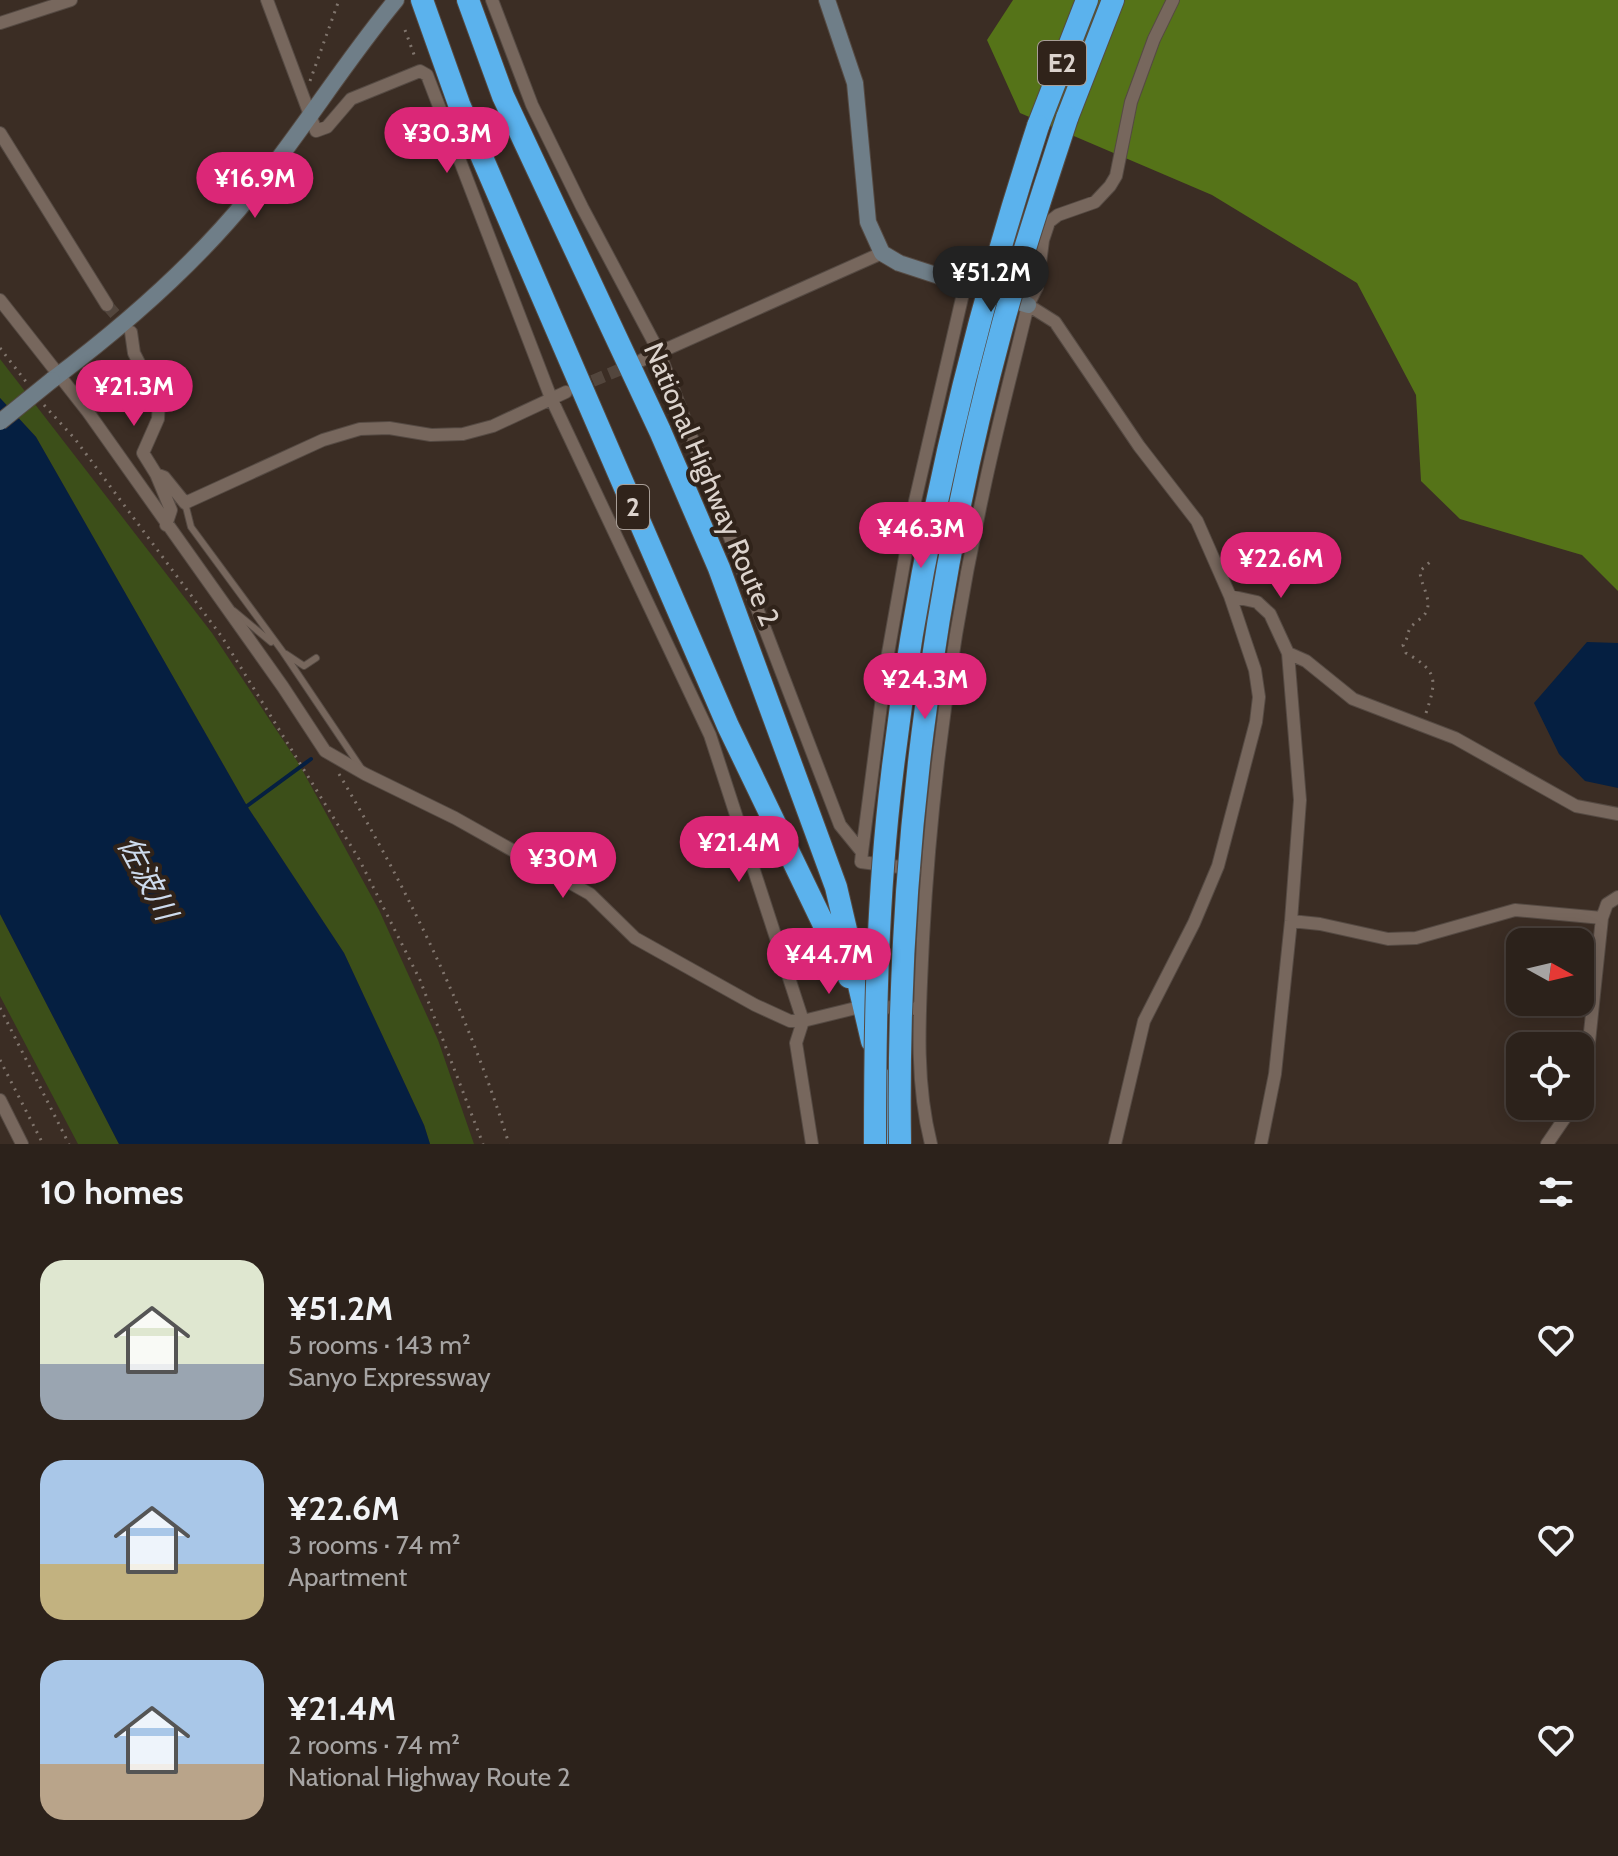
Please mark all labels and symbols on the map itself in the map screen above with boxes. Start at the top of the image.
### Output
road number: E2 [1038,41,1086,85]
pin: ¥30.3M [382,107,512,175]
pin: ¥16.9M [190,152,320,220]
pin: ¥51.2M [926,246,1056,314]
street label: National Highway Route 2 [637,337,787,631]
pin: ¥21.3M [69,360,199,428]
road number: 2 [617,485,649,529]
pin: ¥46.3M [856,502,986,570]
pin: ¥22.6M [1216,532,1346,600]
pin: ¥24.3M [860,653,990,721]
pin: ¥21.4M [674,816,804,884]
water label: 佐波川 [110,829,186,929]
pin: ¥30M [516,832,610,900]
pin: ¥44.7M [764,928,894,996]
north arrow [1506,928,1594,1016]

